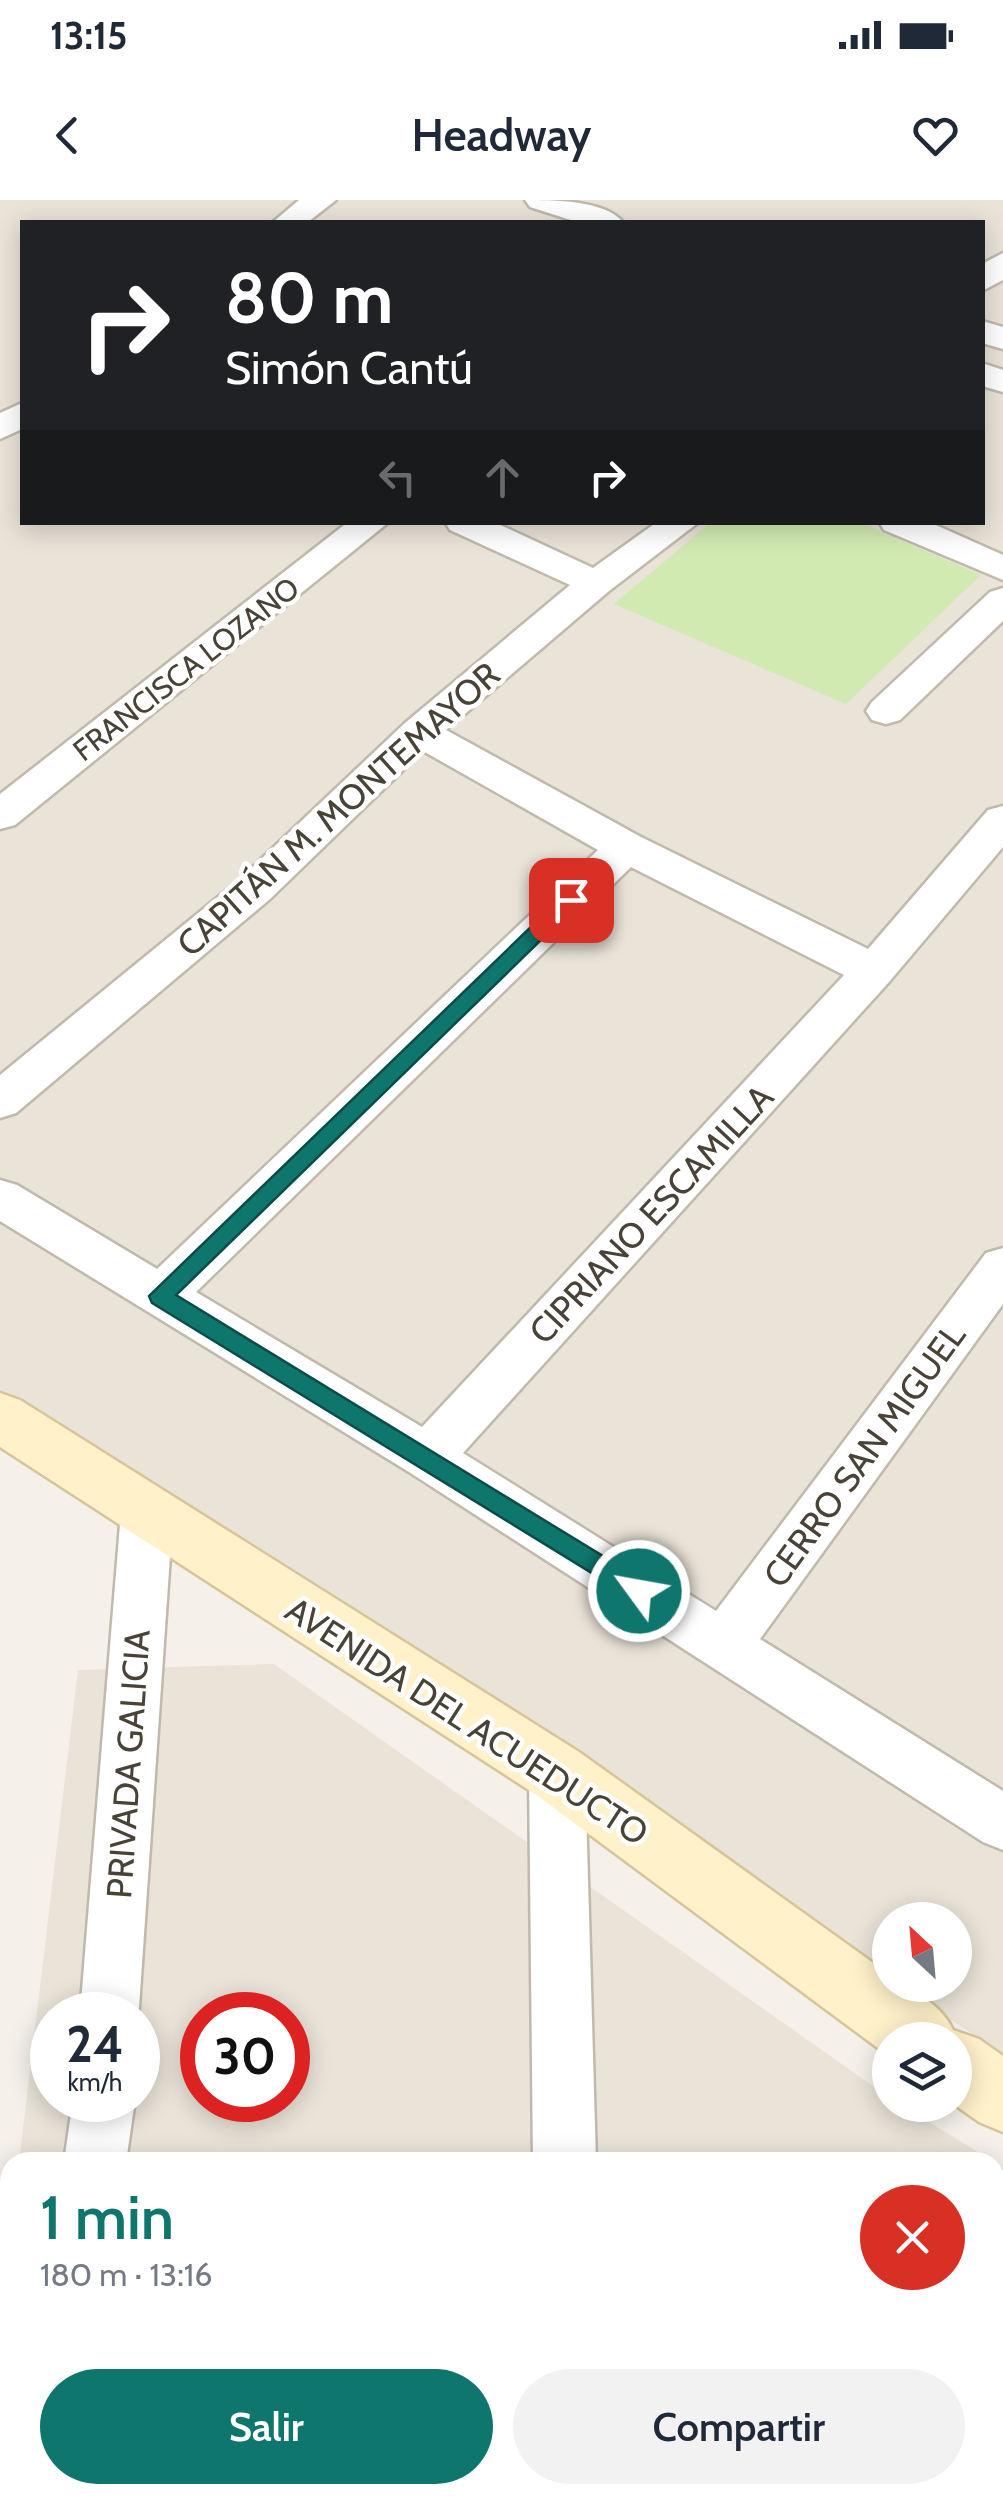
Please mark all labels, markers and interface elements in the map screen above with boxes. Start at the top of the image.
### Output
text: 13:15 [50,12,127,59]
icon: back [40,108,95,163]
text: Headway [412,108,591,162]
icon: heart [908,108,963,163]
text: 80 m [225,255,393,341]
icon: right [60,260,190,390]
text: Simón Cantú [225,341,473,395]
icon: left [370,450,425,505]
icon: ahead [475,450,530,505]
icon: right [580,450,635,505]
street label: FRANCISCA LOZANO [66,569,306,769]
street label: CAPITÁN M. MONTEMAYOR [168,653,508,965]
pin [529,858,614,943]
icon: arrive [544,873,599,928]
street label: CIPRIANO ESCAMILLA [520,1075,782,1352]
street label: CERRO SAN MIGUEL [754,1314,974,1595]
position arrow [587,1539,691,1643]
street label: AVENIDA DEL ACUEDUCTO [278,1588,656,1854]
street label: PRIVADA GALICIA [97,1628,159,1900]
north arrow [872,1902,972,2002]
map controls [872,1902,972,2122]
speed limit sign: 30 [180,1992,310,2122]
text: 24 [66,2014,124,2075]
button: layers [872,2022,972,2122]
text: km/h [68,2067,122,2097]
text: 1 min [40,2181,174,2254]
button: close [860,2185,965,2290]
text: 180 m · 13:16 [40,2255,212,2294]
button: Salir [40,2369,493,2484]
button: Compartir [513,2369,965,2484]

